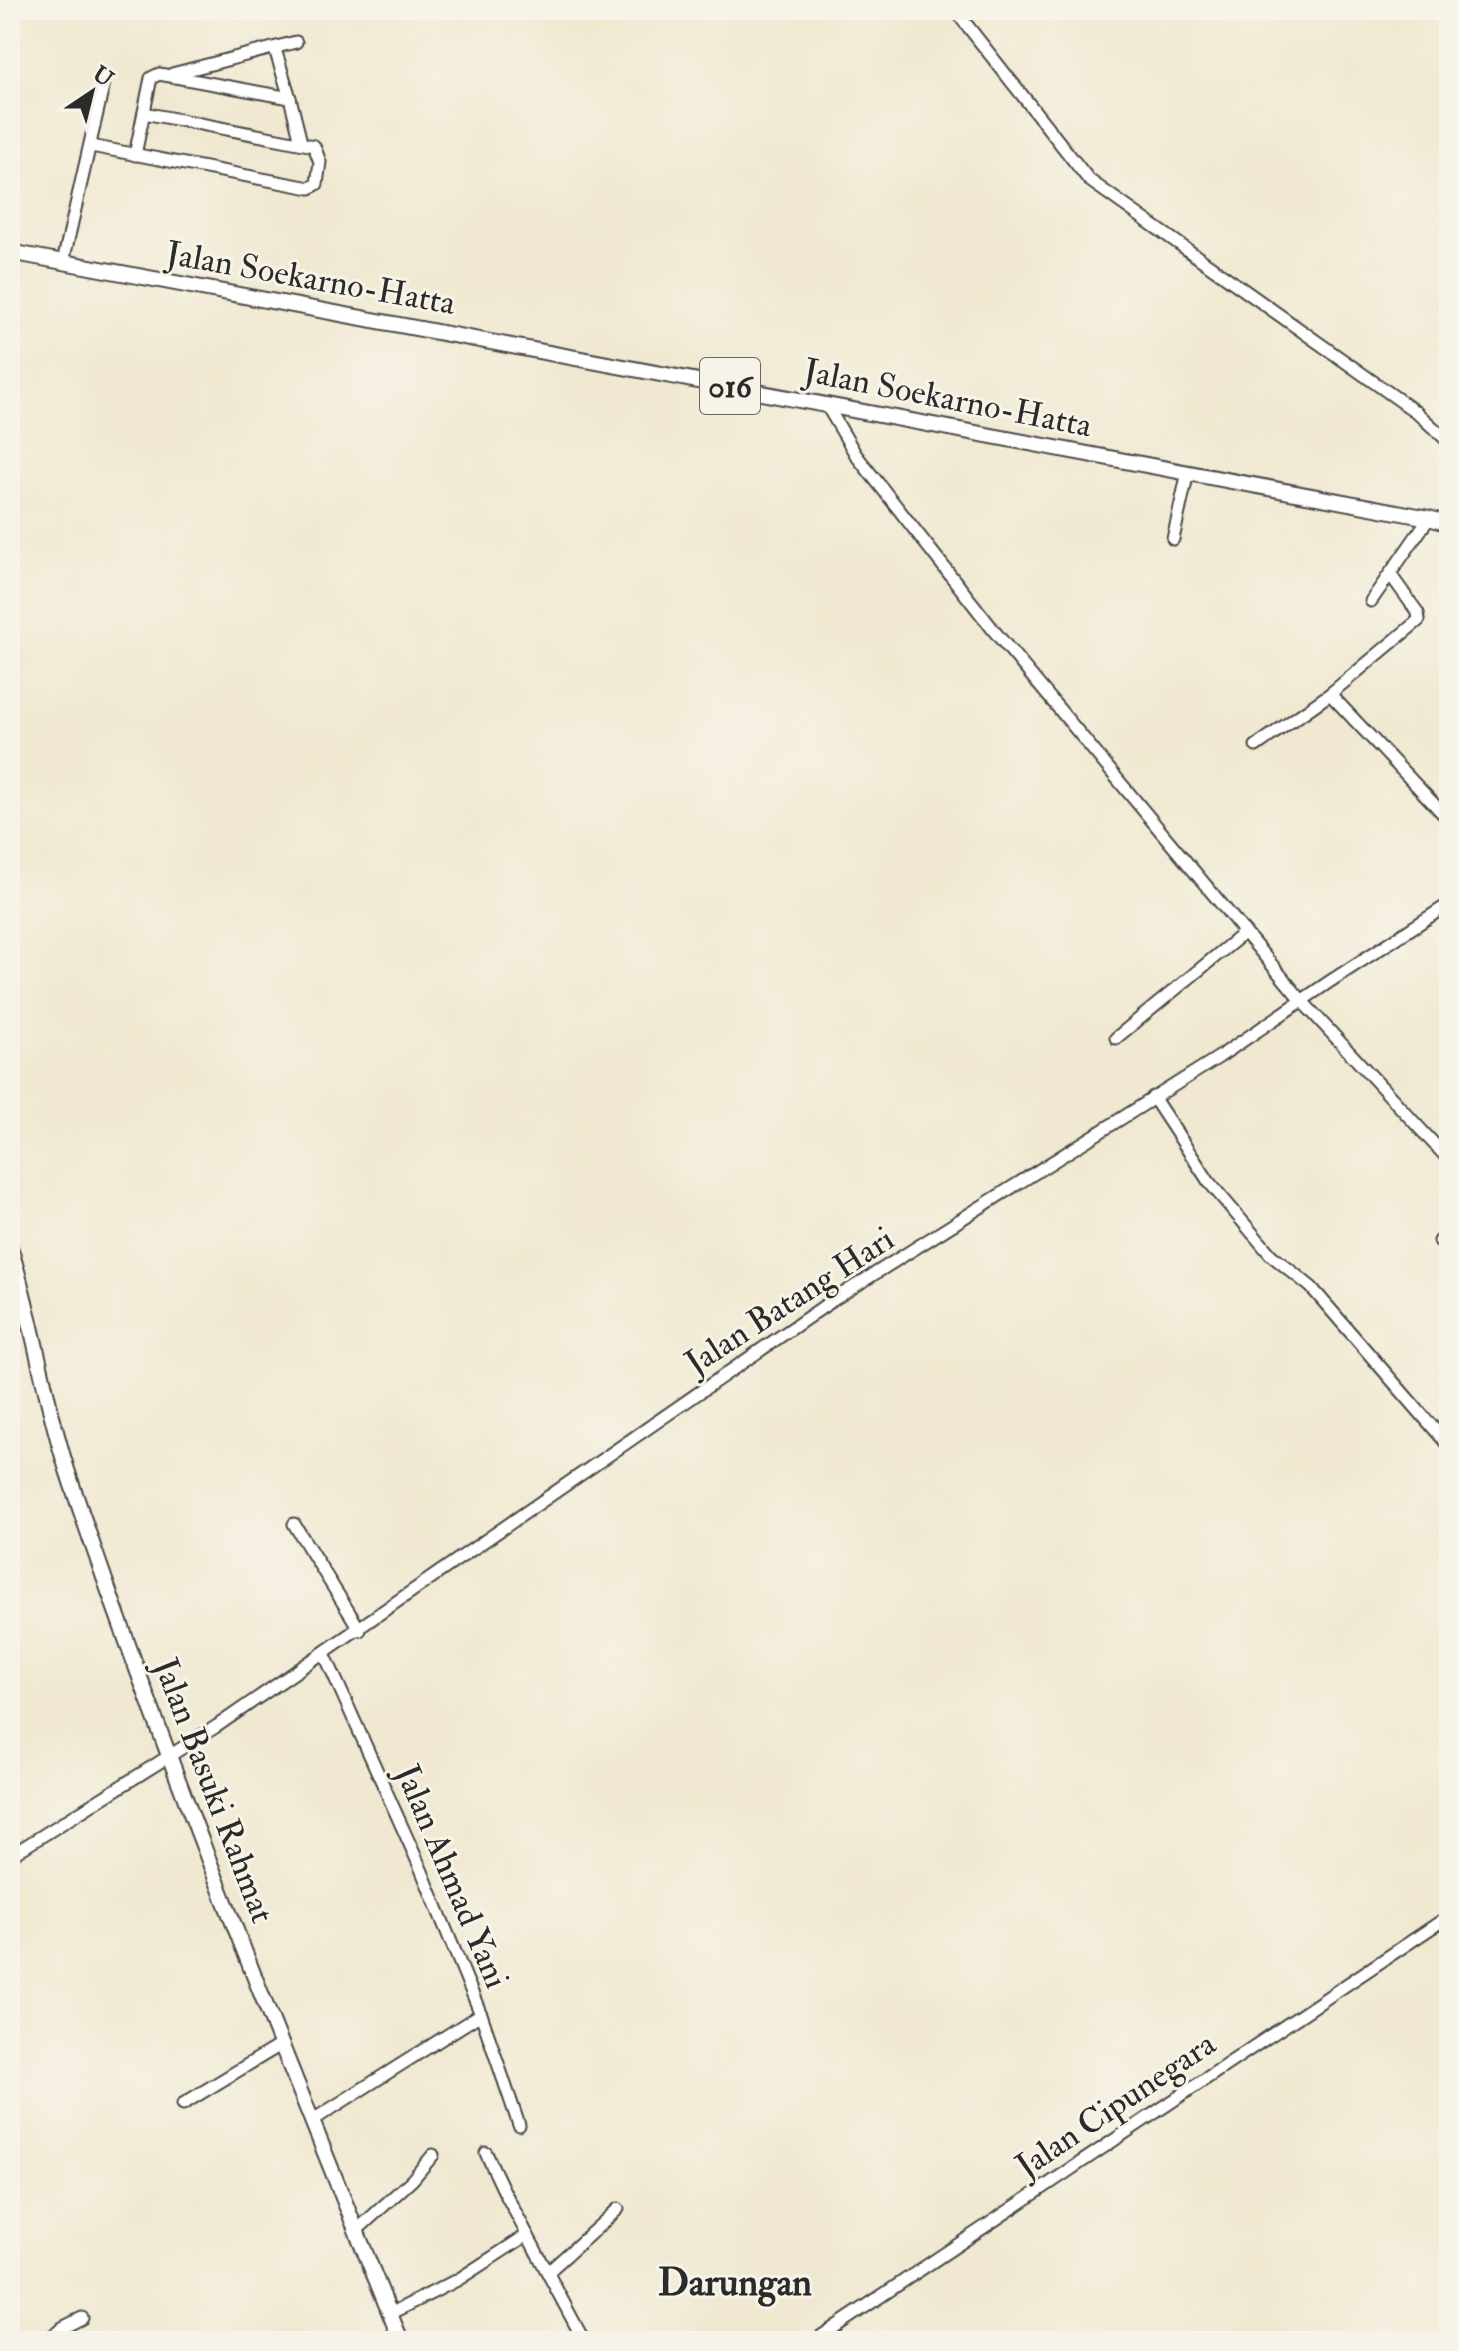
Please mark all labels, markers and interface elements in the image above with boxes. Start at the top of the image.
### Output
north arrow [52,52,132,132]
text: U [87,60,119,94]
street label: Jalan Soekarno-Hatta [162,232,460,325]
street label: Jalan Soekarno-Hatta [799,349,1096,448]
road number: 016 [700,358,760,414]
street label: Jalan Batang Hari [676,1218,902,1385]
street label: Jalan Basuki Rahmat [143,1651,284,1929]
street label: Jalan Ahmad Yani [385,1757,518,1995]
street label: Jalan Cipunegara [1007,2022,1225,2188]
district label: Darungan [658,2259,812,2307]

